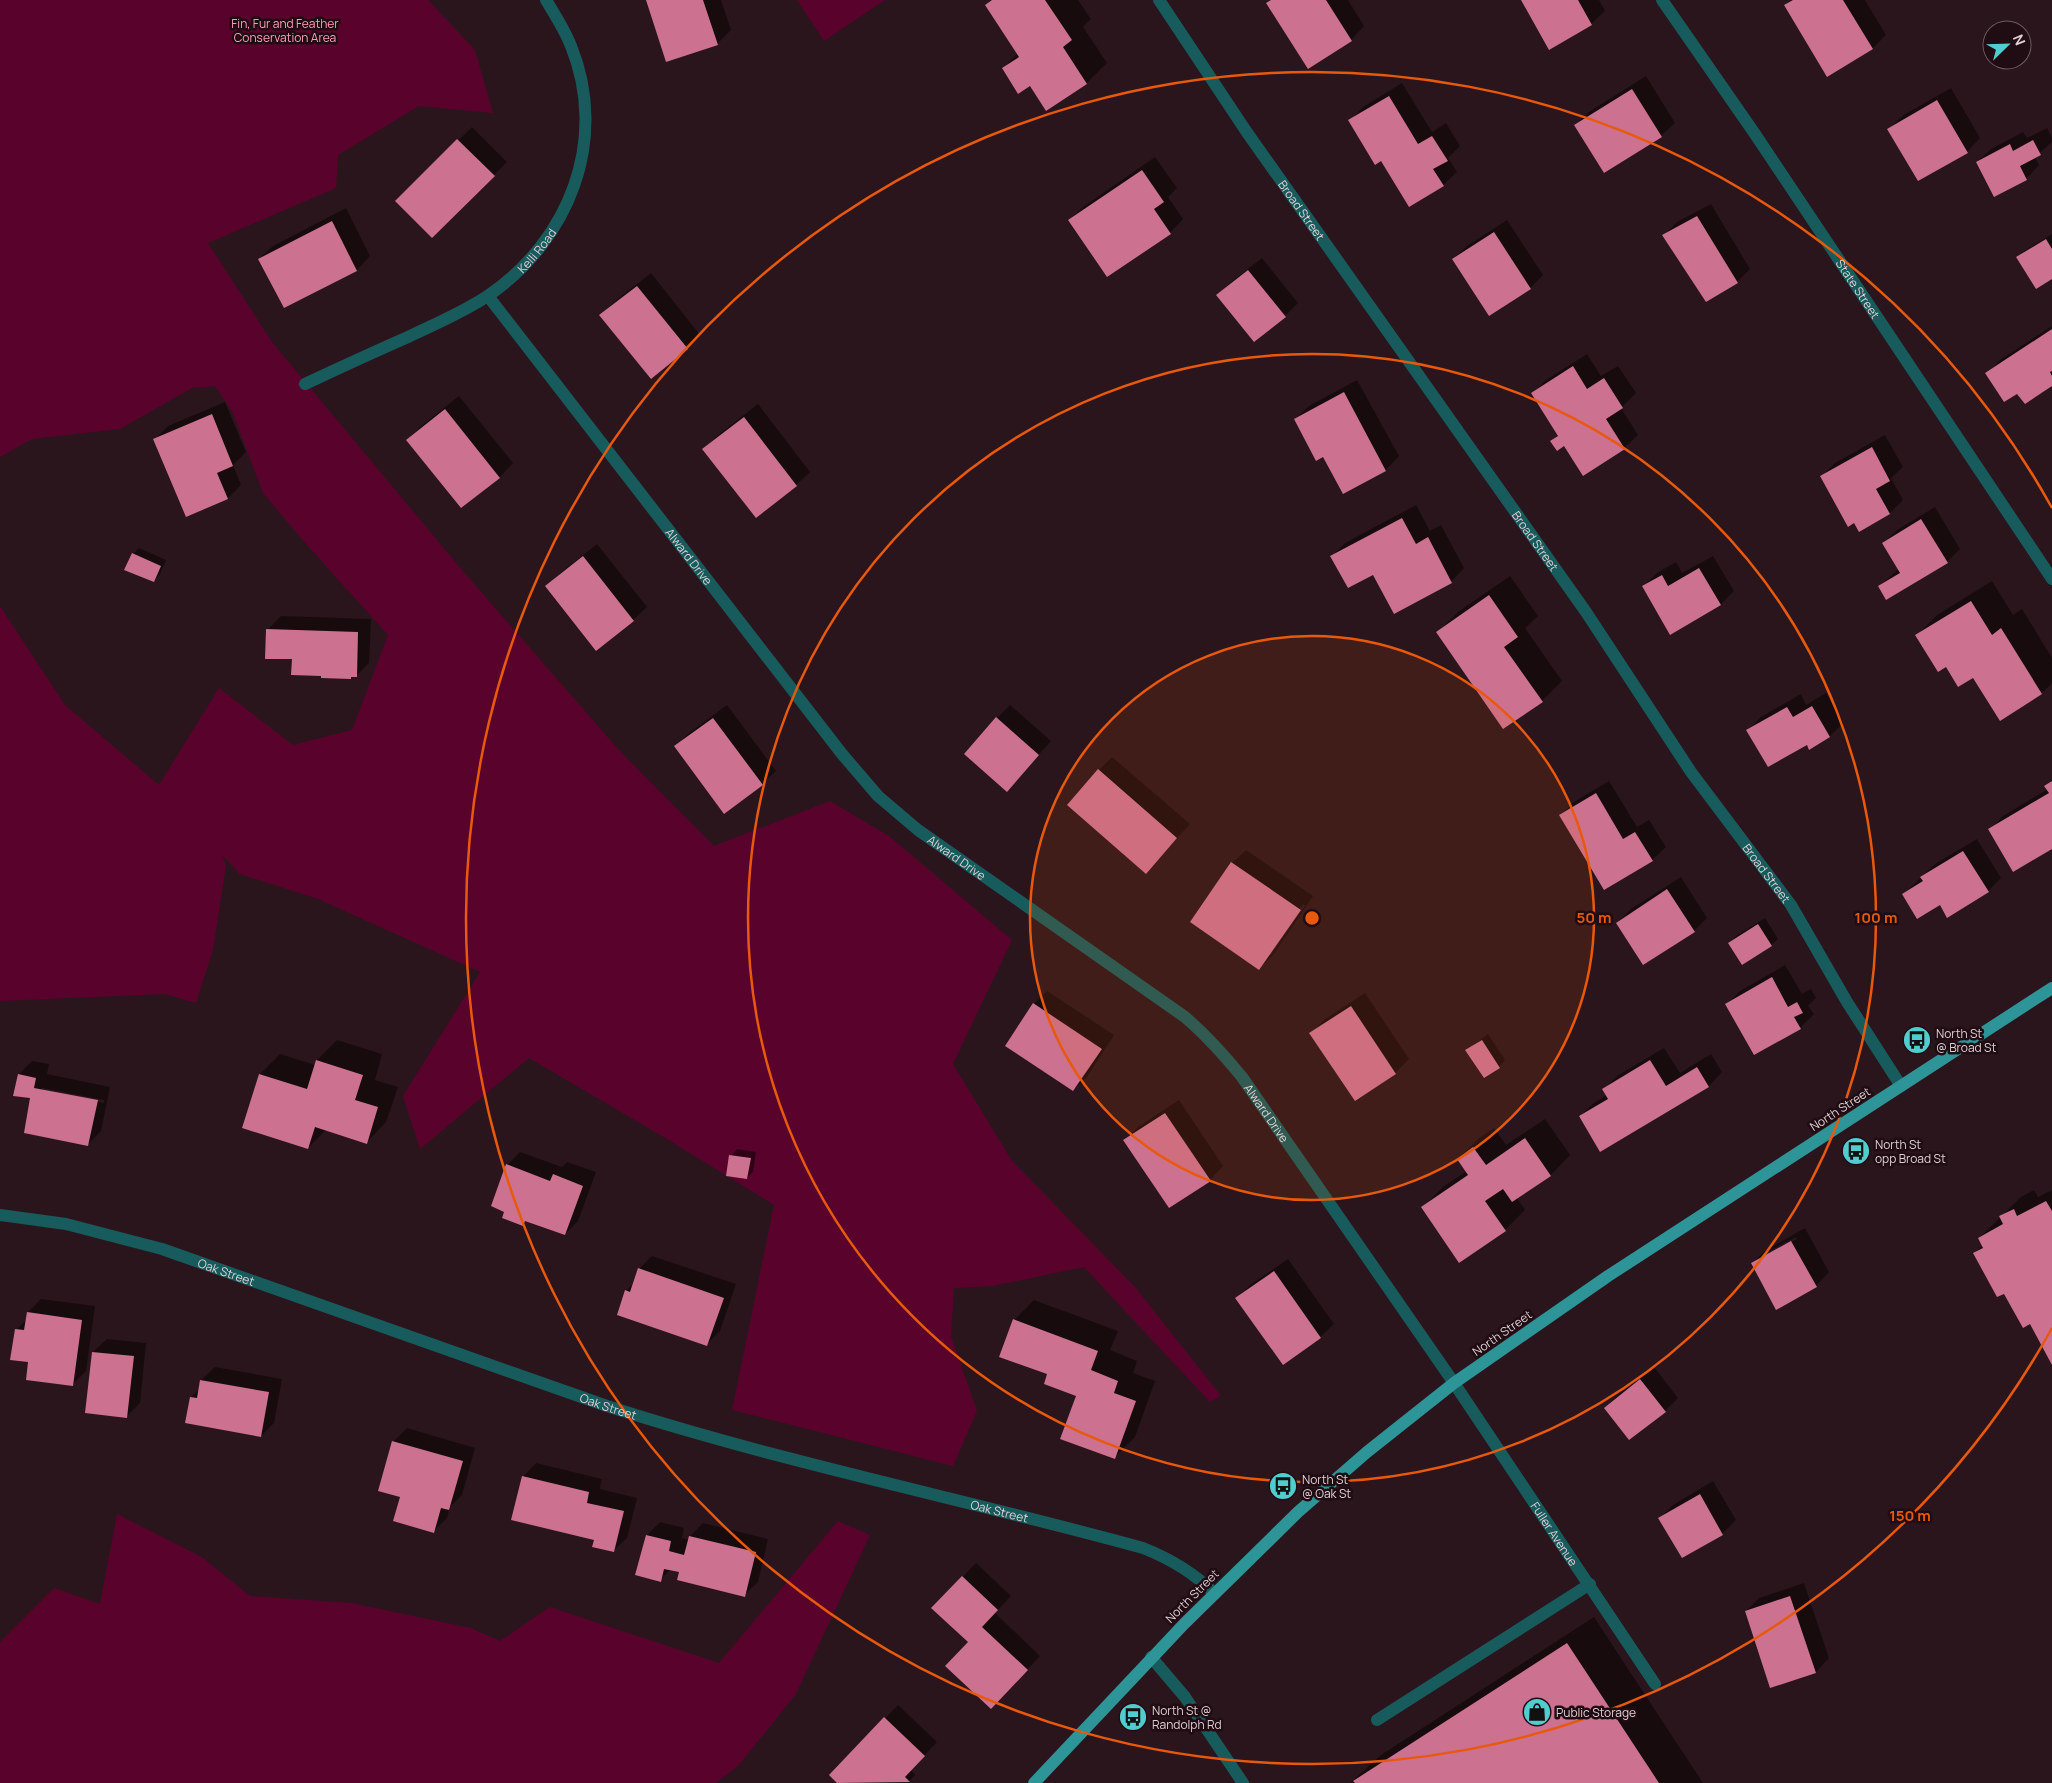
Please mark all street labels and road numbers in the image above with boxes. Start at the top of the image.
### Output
street label: Broad Street [1275,176,1329,244]
street label: Kelli Road [513,225,560,276]
street label: State Street [1832,256,1884,322]
street label: Broad Street [1508,507,1563,574]
street label: Alward Drive [662,524,717,588]
street label: Alward Drive [924,831,989,884]
street label: Broad Street [1739,840,1795,906]
street label: Alward Drive [1240,1080,1293,1145]
street label: North Street [1806,1083,1874,1135]
street label: Oak Street [196,1254,257,1290]
street label: North Street [1469,1306,1535,1360]
street label: Oak Street [578,1389,639,1423]
street label: Oak Street [969,1495,1030,1526]
street label: Fuller Avenue [1527,1498,1582,1569]
street label: North Street [1162,1565,1223,1626]

